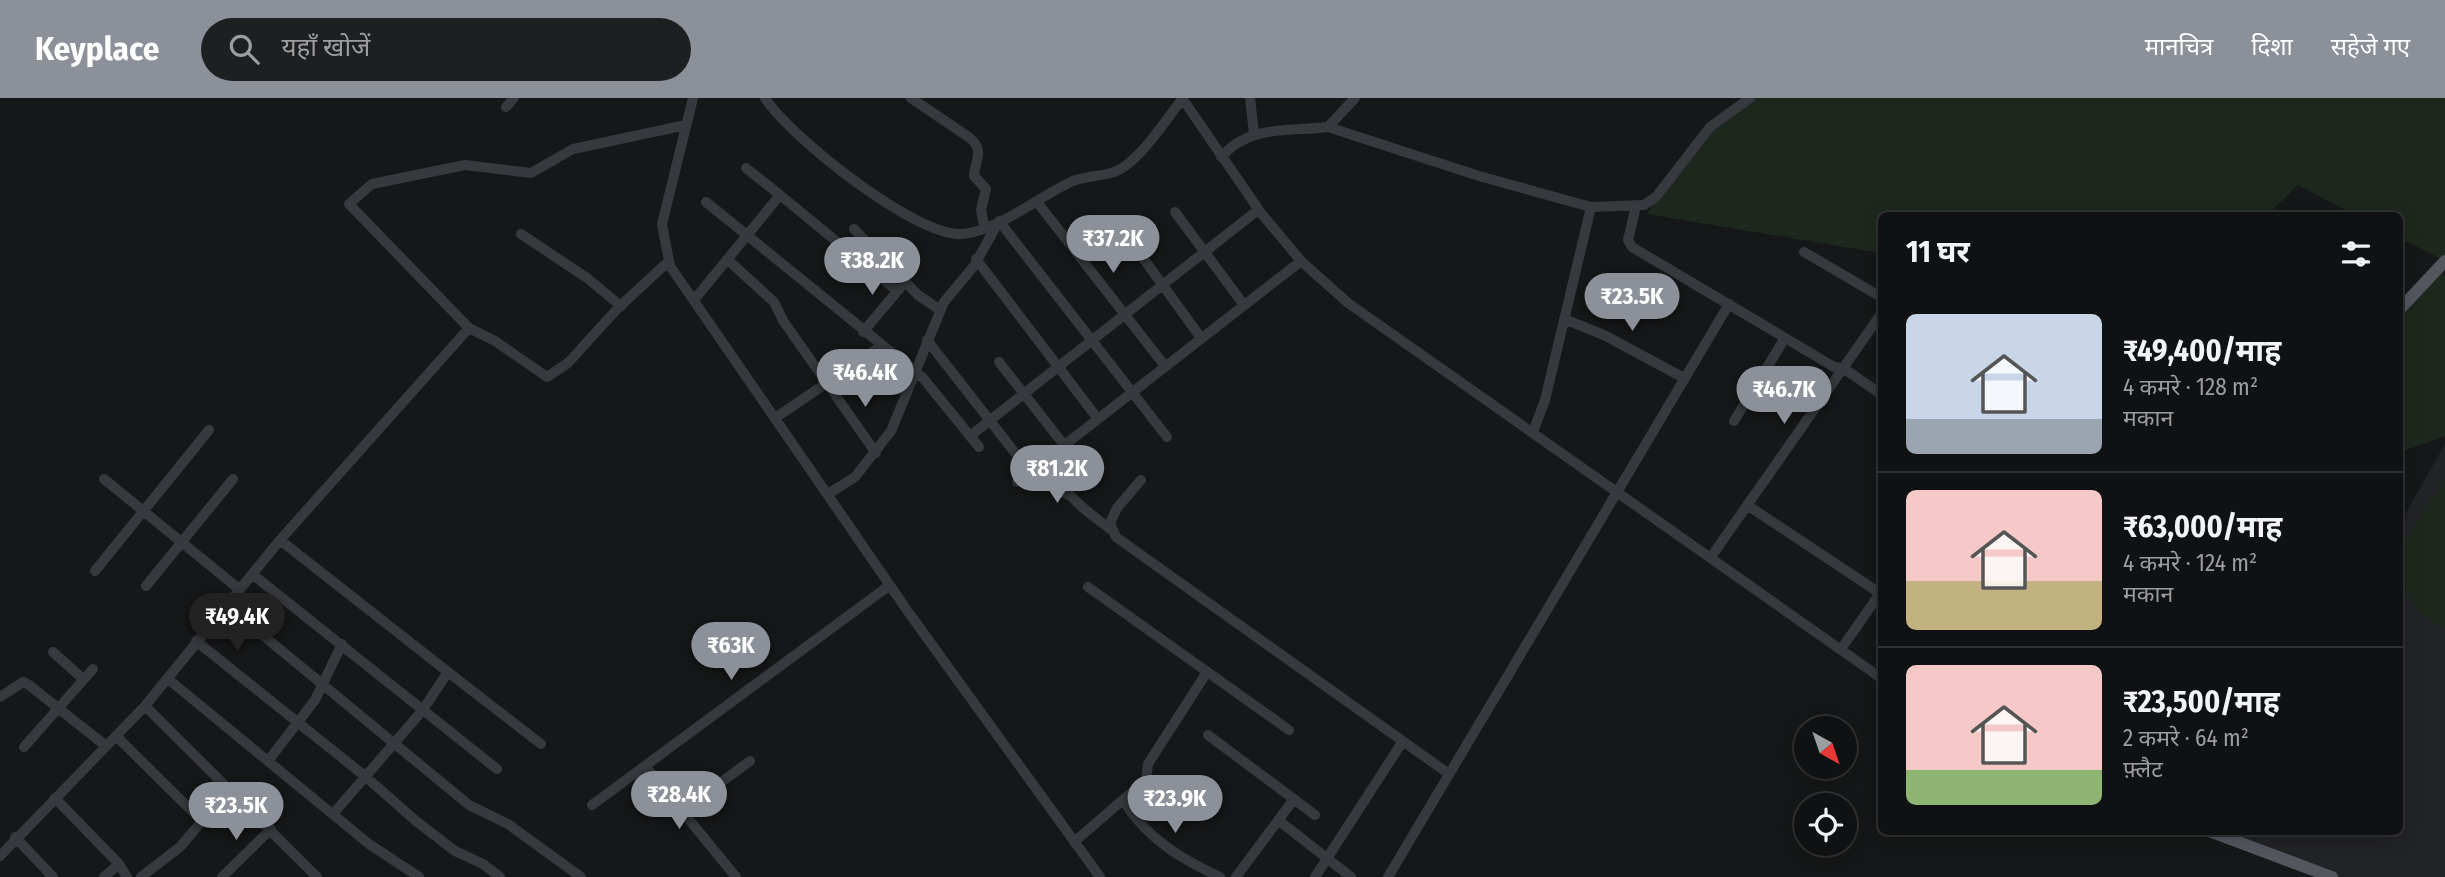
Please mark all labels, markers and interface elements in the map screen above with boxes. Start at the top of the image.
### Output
search box [201,18,691,81]
text: Keyplace [35,29,159,69]
icon: search [225,30,263,68]
text: यहाँ खोजें [281,32,370,63]
text: मानचित्र [2145,33,2213,61]
text: दिशा [2251,33,2293,61]
text: सहेजे गए [2331,33,2410,61]
pin: ₹37.2K [1056,216,1170,275]
text: ₹37.2K [1082,224,1144,252]
text: 11 घर [1906,234,1970,270]
icon: filters [2337,235,2375,273]
pin: ₹38.2K [815,238,929,297]
text: ₹38.2K [840,246,904,274]
pin: ₹23.5K [1575,274,1689,333]
text: ₹23.5K [1601,282,1663,310]
text: ₹49,400/माह [2123,333,2281,369]
icon: home [1962,342,2046,426]
pin: ₹46.4K [808,350,922,409]
text: ₹46.4K [833,358,897,386]
pin: ₹46.7K [1727,366,1841,426]
text: 4 कमरे · 128 m² [2123,373,2258,401]
text: ₹46.7K [1752,375,1816,403]
text: मकान [2123,404,2173,432]
pin: ₹81.2K [1000,446,1114,505]
text: ₹81.2K [1026,454,1088,482]
text: ₹63,000/माह [2123,509,2282,545]
icon: home [1962,518,2046,602]
text: 4 कमरे · 124 m² [2123,549,2257,577]
text: मकान [2123,580,2173,608]
pin: ₹49.4K [180,594,294,653]
text: ₹49.4K [205,602,269,630]
pin: ₹63K [690,622,772,682]
text: ₹63K [707,631,755,659]
text: ₹23,500/माह [2123,684,2280,720]
icon: home [1962,693,2046,777]
north arrow [1794,716,1857,779]
map controls [1794,716,1857,856]
text: 2 कमरे · 64 m² [2123,724,2249,752]
text: फ़्लैट [2123,755,2163,783]
pin: ₹28.4K [622,772,736,831]
pin: ₹23.9K [1118,776,1232,835]
text: ₹28.4K [647,780,711,808]
pin: ₹23.5K [179,782,293,842]
text: ₹23.9K [1144,784,1206,812]
text: ₹23.5K [205,791,267,819]
button: locate [1794,793,1857,856]

